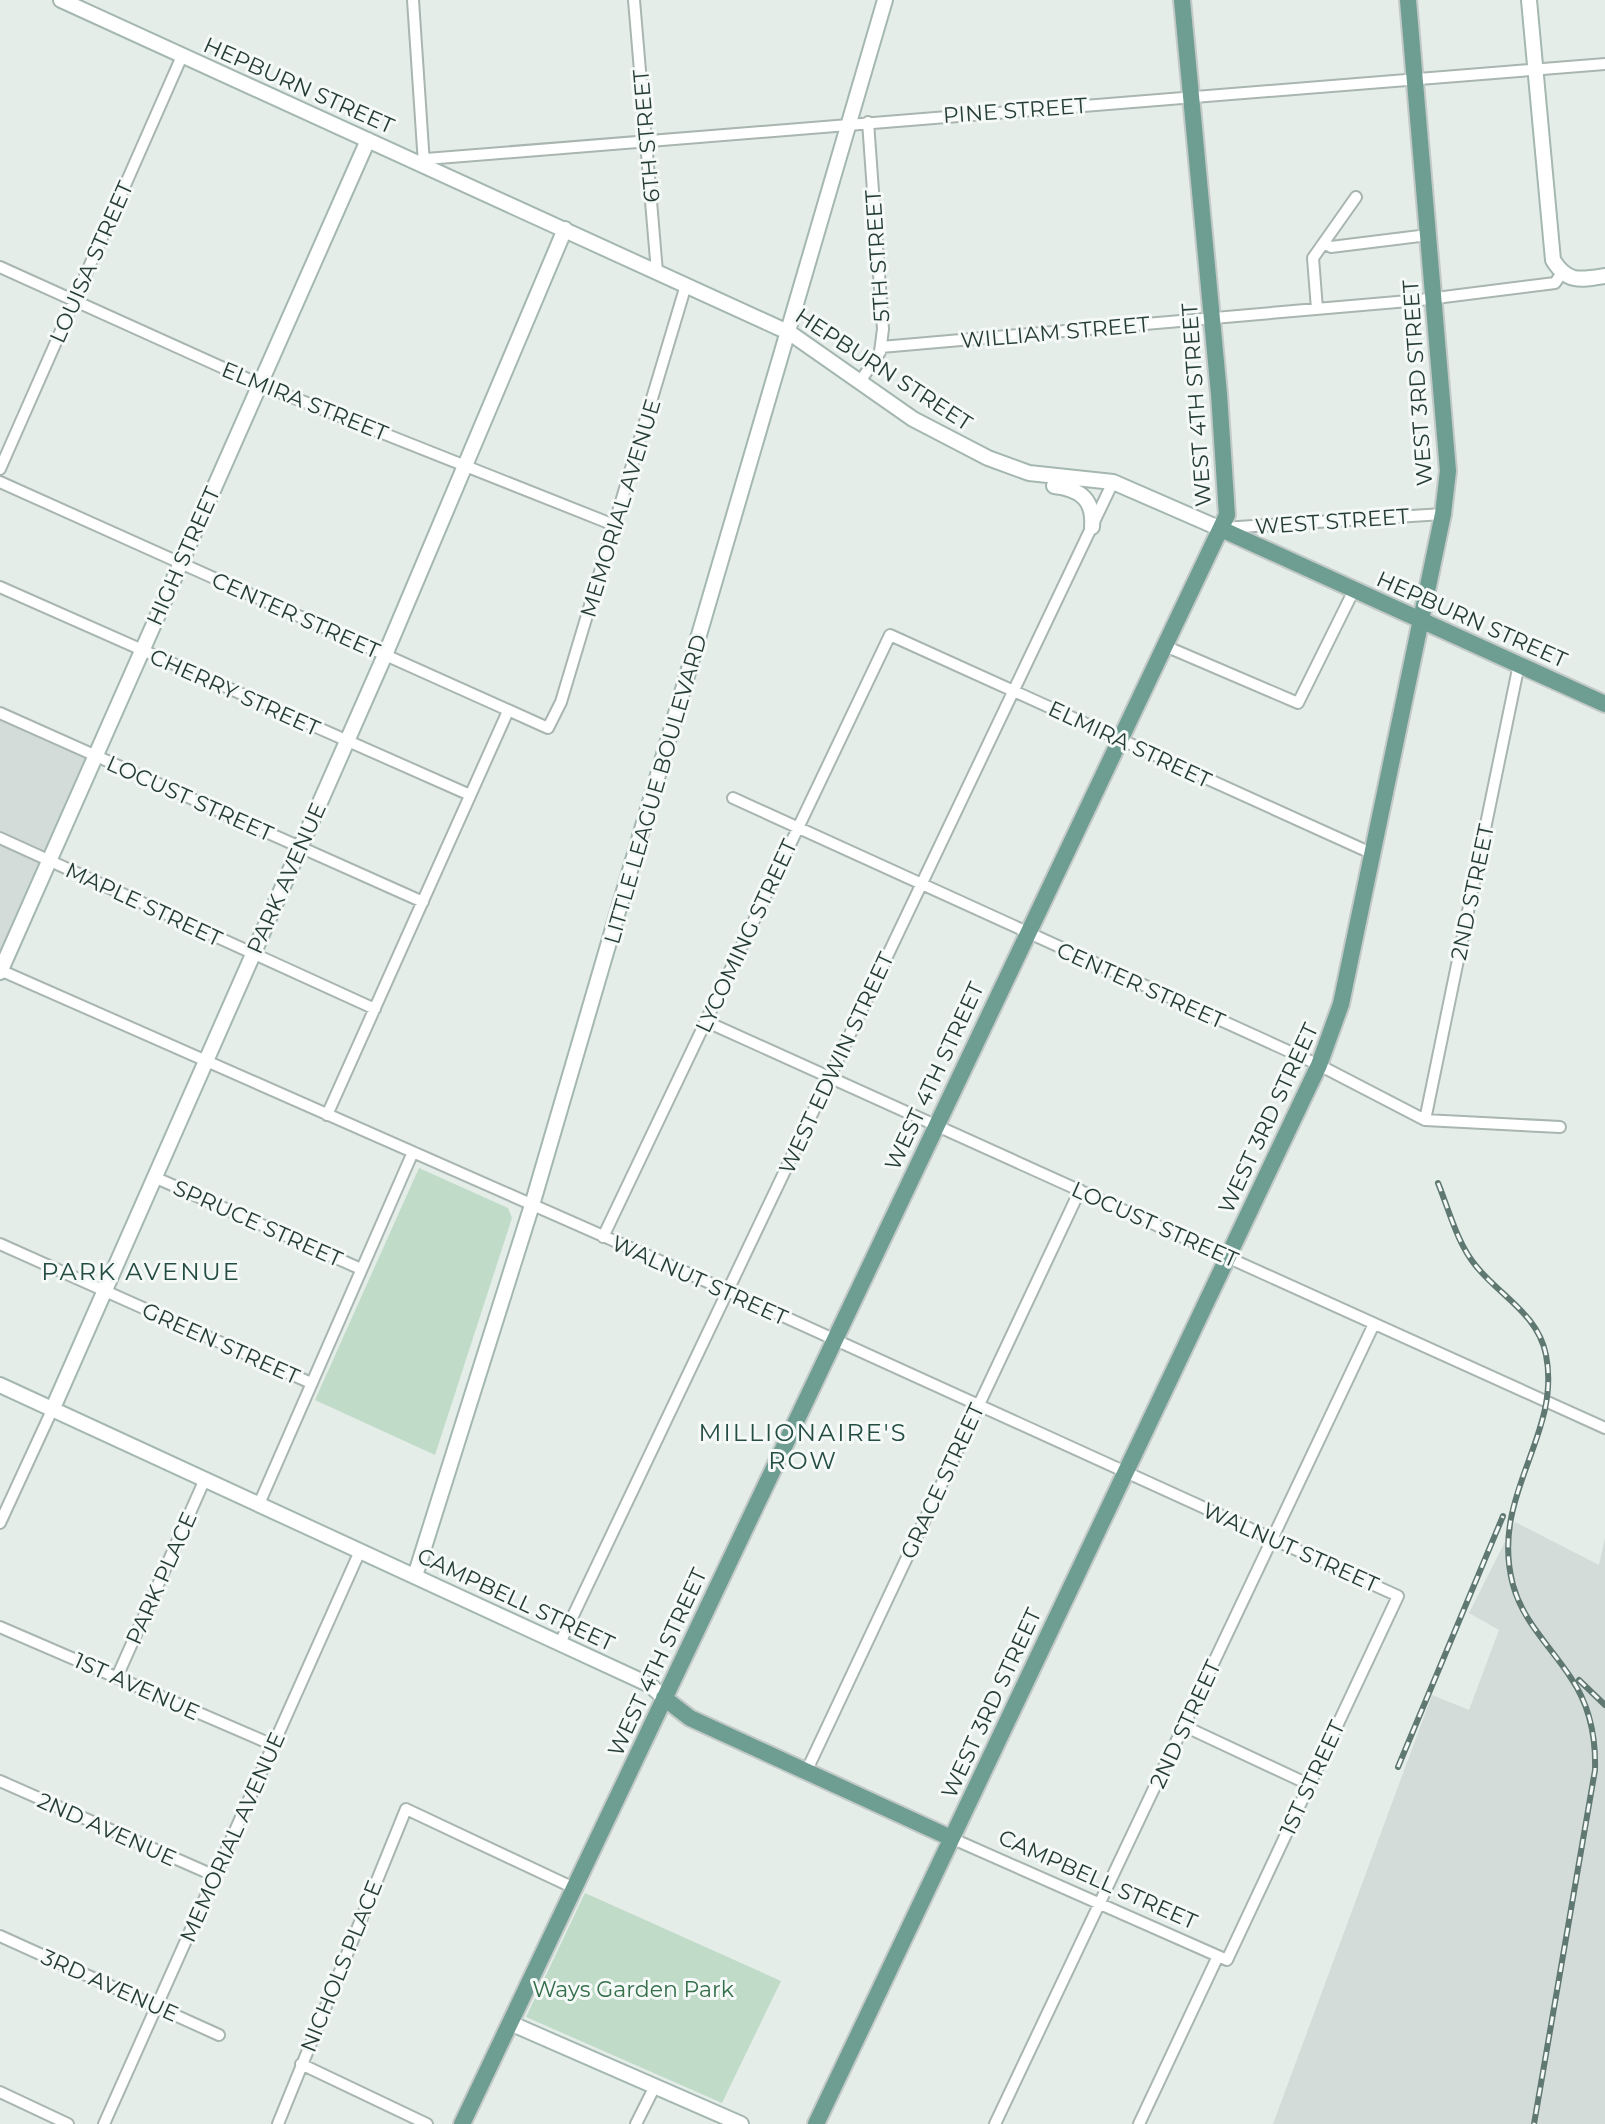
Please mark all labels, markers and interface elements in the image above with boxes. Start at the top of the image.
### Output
street label: HEPBURN STREET [199,31,399,140]
street label: 6TH STREET [627,68,666,204]
street label: PINE STREET [942,92,1088,129]
street label: LOUISA STREET [44,177,139,347]
street label: 5TH STREET [859,189,896,323]
street label: WEST 3RD STREET [1397,279,1438,487]
street label: HEPBURN STREET [790,302,978,437]
street label: WEST 4TH STREET [1176,302,1217,508]
street label: WILLIAM STREET [959,311,1151,354]
street label: ELMIRA STREET [218,356,392,447]
street label: MEMORIAL AVENUE [574,396,667,621]
street label: HIGH STREET [141,482,226,630]
street label: WEST STREET [1254,503,1410,540]
street label: HEPBURN STREET [1372,565,1572,674]
street label: CENTER STREET [208,566,384,665]
street label: LITTLE LEAGUE BOULEVARD [598,631,713,947]
street label: CHERRY STREET [146,643,324,742]
street label: ELMIRA STREET [1044,695,1216,794]
street label: LOCUST STREET [102,750,278,847]
street label: PARK AVENUE [241,798,332,958]
street label: 2ND STREET [1445,821,1500,963]
street label: LYCOMING STREET [690,835,803,1037]
street label: MAPLE STREET [61,856,227,953]
street label: CENTER STREET [1053,936,1229,1035]
street label: WEST EDWIN STREET [773,948,900,1178]
street label: WEST 4TH STREET [879,978,990,1174]
street label: WEST 3RD STREET [1213,1019,1325,1218]
street label: SPRUCE STREET [169,1174,347,1273]
street label: LOCUST STREET [1067,1176,1243,1273]
street label: WALNUT STREET [608,1230,792,1332]
district label: PARK AVENUE [41,1257,241,1286]
street label: GREEN STREET [138,1297,304,1390]
street label: GRACE STREET [895,1399,990,1563]
district label: MILLIONAIRE'S ROW [699,1418,907,1475]
street label: WALNUT STREET [1199,1497,1383,1599]
street label: PARK PLACE [120,1508,203,1649]
street label: CAMPBELL STREET [413,1542,619,1657]
street label: WEST 4TH STREET [602,1564,713,1760]
street label: WEST 3RD STREET [936,1604,1048,1803]
street label: 1ST AVENUE [70,1647,204,1726]
street label: 2ND STREET [1144,1656,1227,1793]
street label: 1ST STREET [1274,1716,1351,1840]
street label: MEMORIAL AVENUE [174,1728,291,1946]
street label: 2ND AVENUE [33,1787,180,1872]
street label: CAMPBELL STREET [994,1824,1202,1936]
street label: NICHOLS PLACE [295,1876,388,2056]
street label: 3RD AVENUE [37,1943,182,2028]
park label: Ways Garden Park [532,1976,735,2003]

